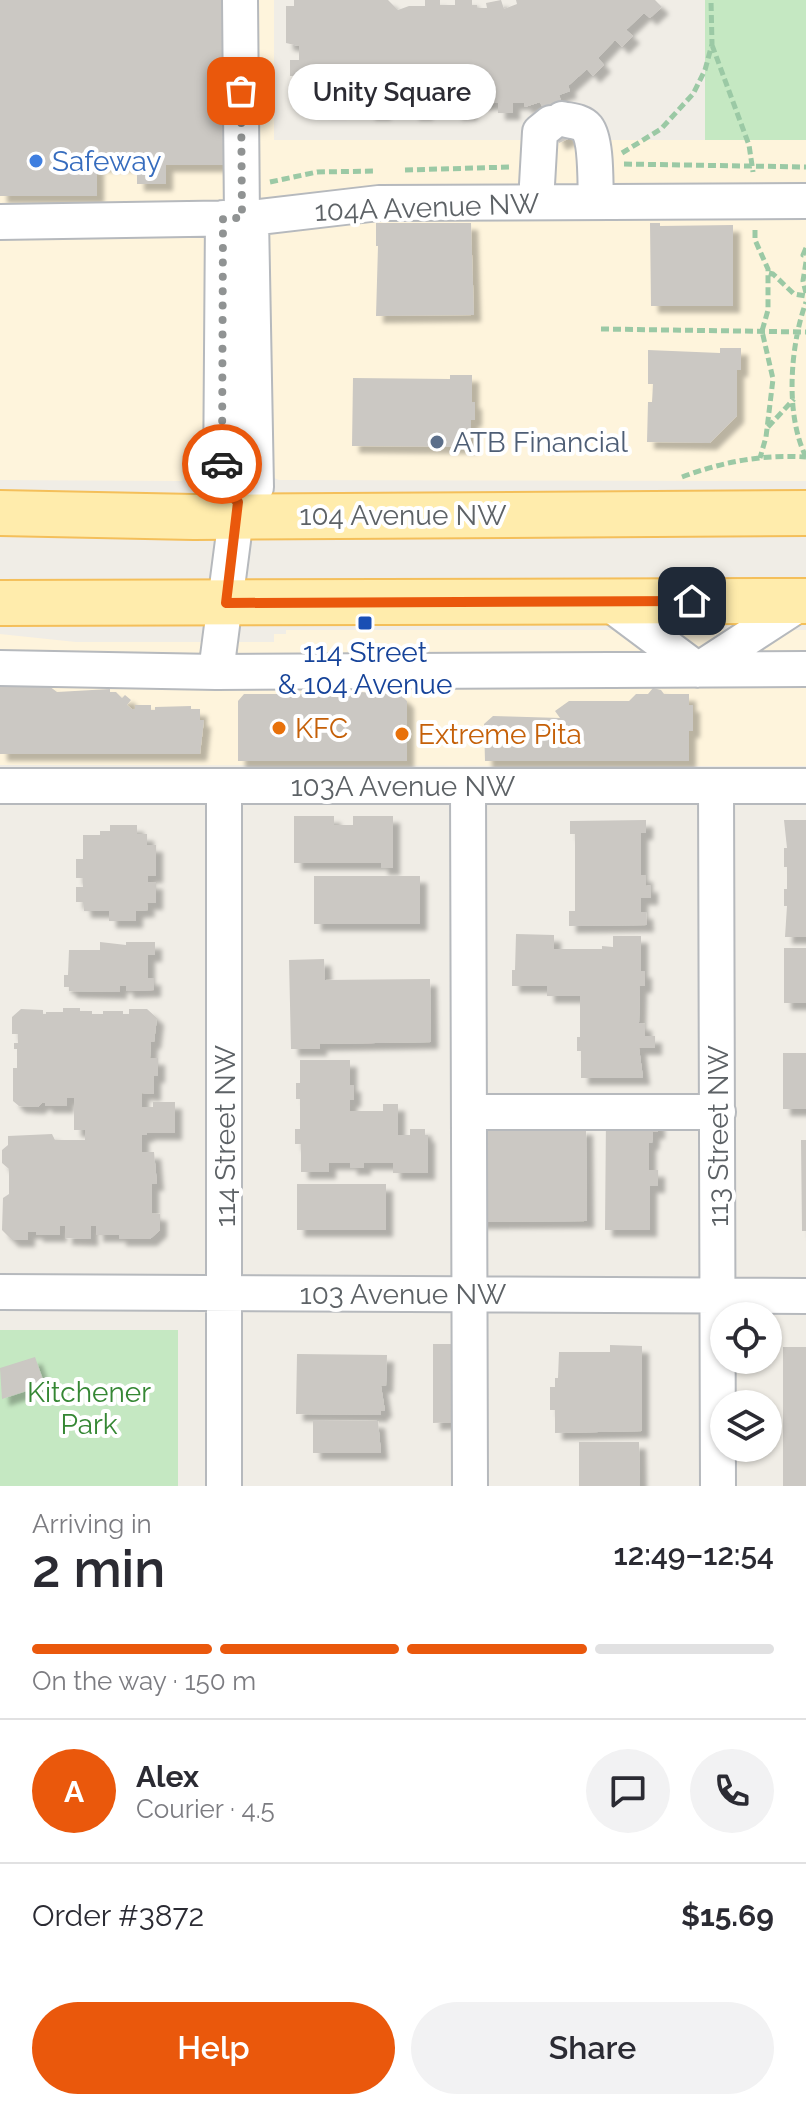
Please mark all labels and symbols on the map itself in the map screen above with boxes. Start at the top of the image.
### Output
pin [207,57,275,125]
callout: Unity Square [289,63,497,119]
place label: Safeway [52,145,161,178]
marker: Safeway [27,152,45,170]
street label: 104A Avenue NW [314,187,540,228]
courier [182,424,262,504]
place label: ATB Financial [453,426,628,459]
marker: ATB Financial [428,433,446,451]
street label: 104 Avenue NW [300,499,506,532]
pin [658,567,726,635]
marker: 114 Street & 104 Avenue [356,614,374,632]
place label: 114 Street & 104 Avenue [278,636,452,701]
place label: KFC [295,712,348,745]
place label: Extreme Pita [418,718,582,751]
marker: KFC [270,719,288,737]
marker: Extreme Pita [393,725,411,743]
street label: 103A Avenue NW [291,770,515,803]
street label: 114 Street NW [209,1045,242,1227]
street label: 113 Street NW [702,1045,735,1227]
street label: 103 Avenue NW [300,1278,506,1311]
park label: Kitchener Park [27,1376,151,1441]

